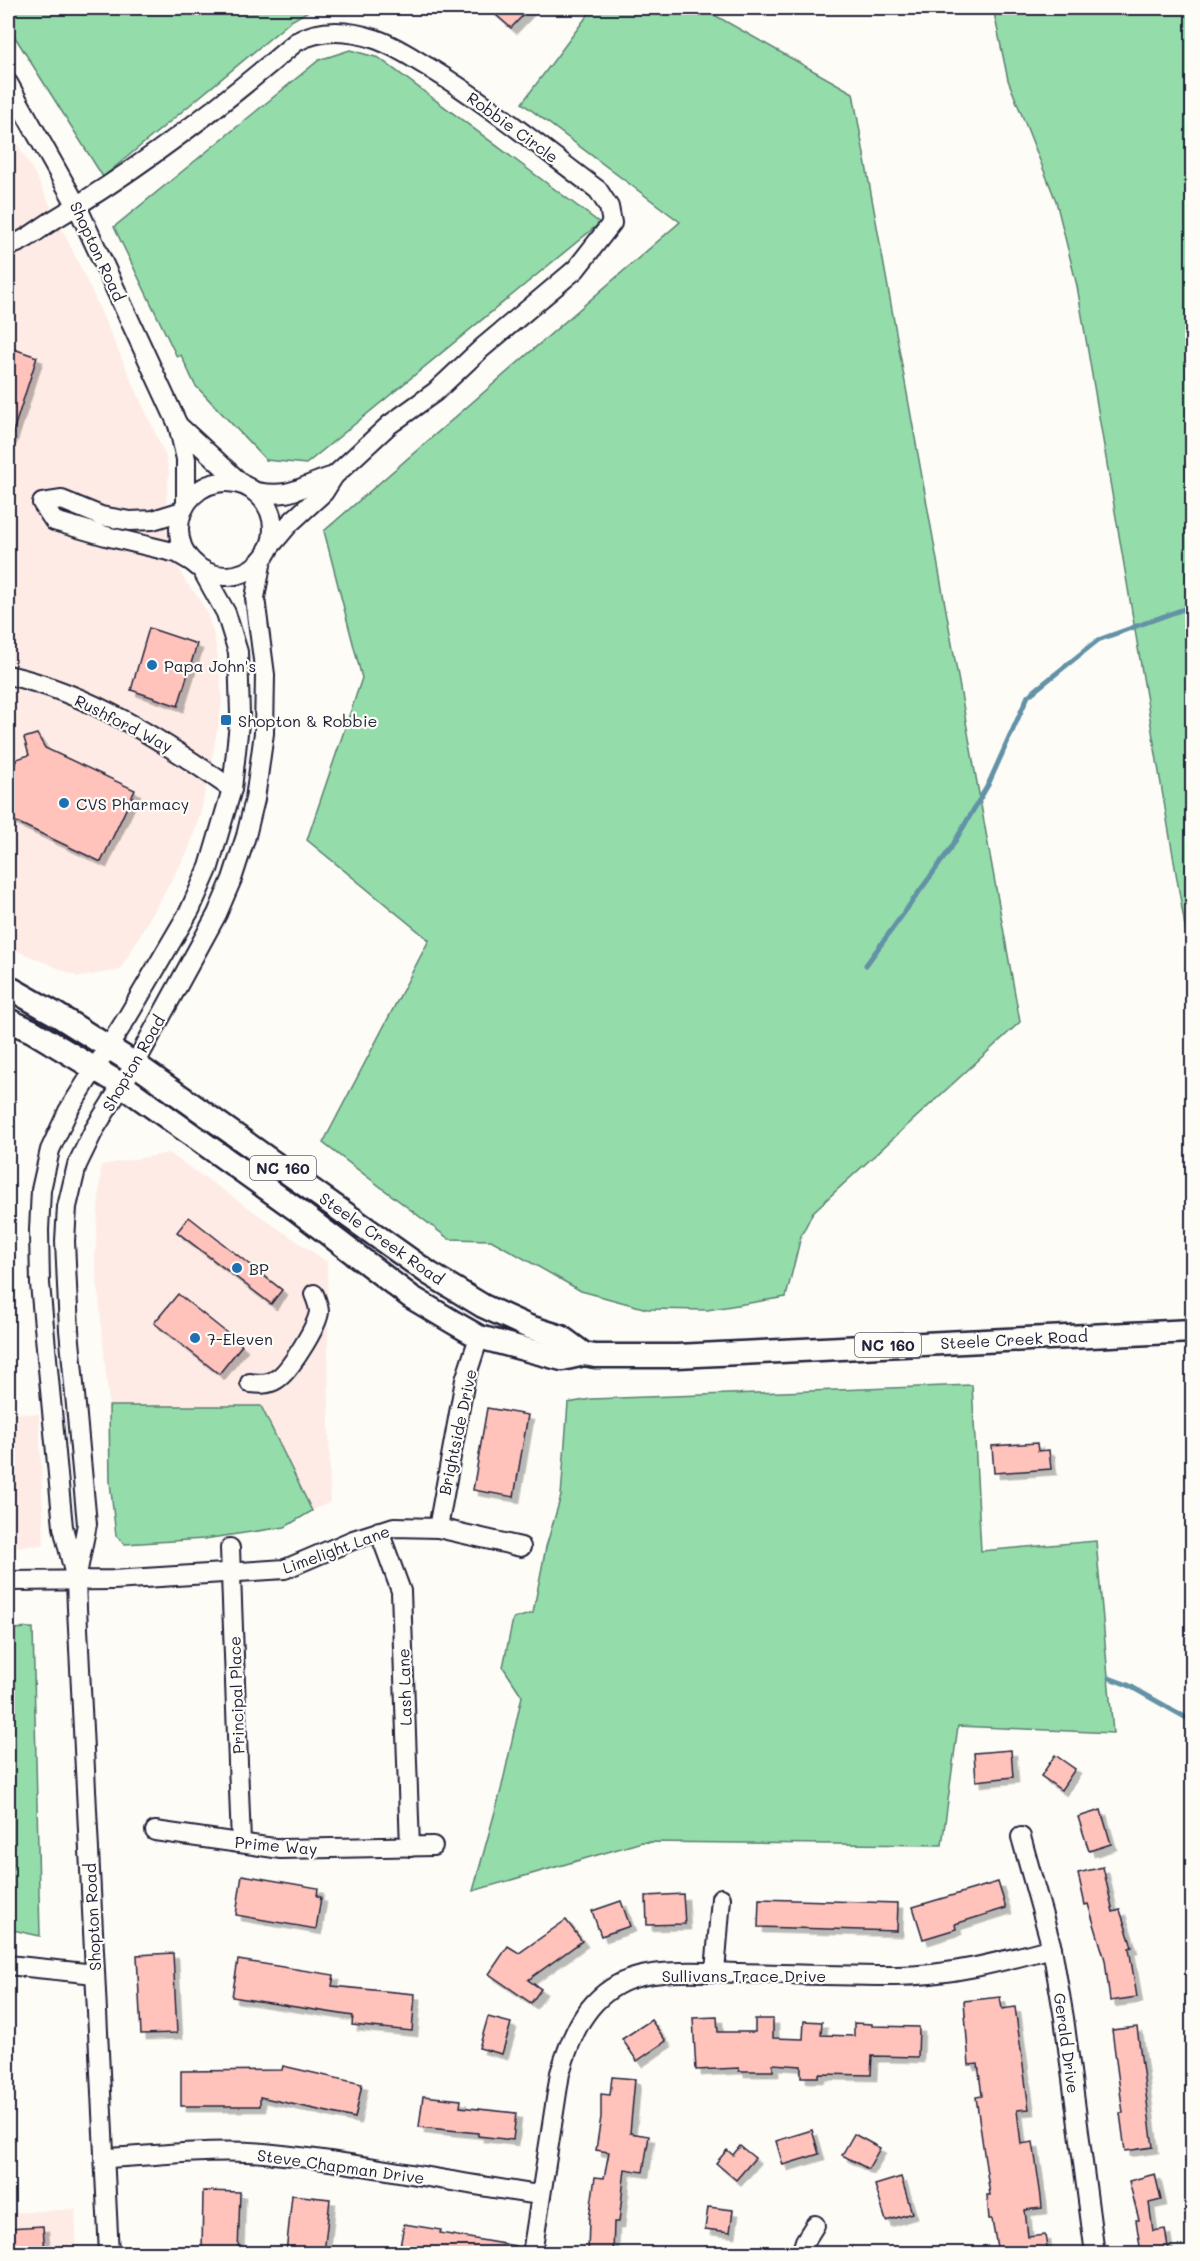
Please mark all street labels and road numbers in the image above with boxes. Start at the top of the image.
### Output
street label: Robbie Circle [463,87,563,167]
street label: Shopton Road [66,198,130,304]
street label: Rushford Way [71,689,177,757]
street label: Shopton Road [97,1011,169,1115]
road number: NC 160 [250,1156,316,1180]
street label: Steele Creek Road [316,1187,448,1289]
street label: Steele Creek Road [940,1325,1088,1353]
road number: NC 160 [855,1333,921,1357]
street label: Brightside Drive [433,1367,481,1497]
street label: Limelight Lane [280,1520,392,1578]
street label: Principal Place [223,1636,249,1754]
street label: Lash Lane [392,1648,416,1726]
street label: Prime Way [234,1831,318,1859]
street label: Shopton Road [79,1863,105,1971]
street label: Sullivans Trace Drive [662,1965,826,1986]
street label: Gerald Drive [1050,1991,1084,2095]
street label: Steve Chapman Drive [256,2144,426,2188]

